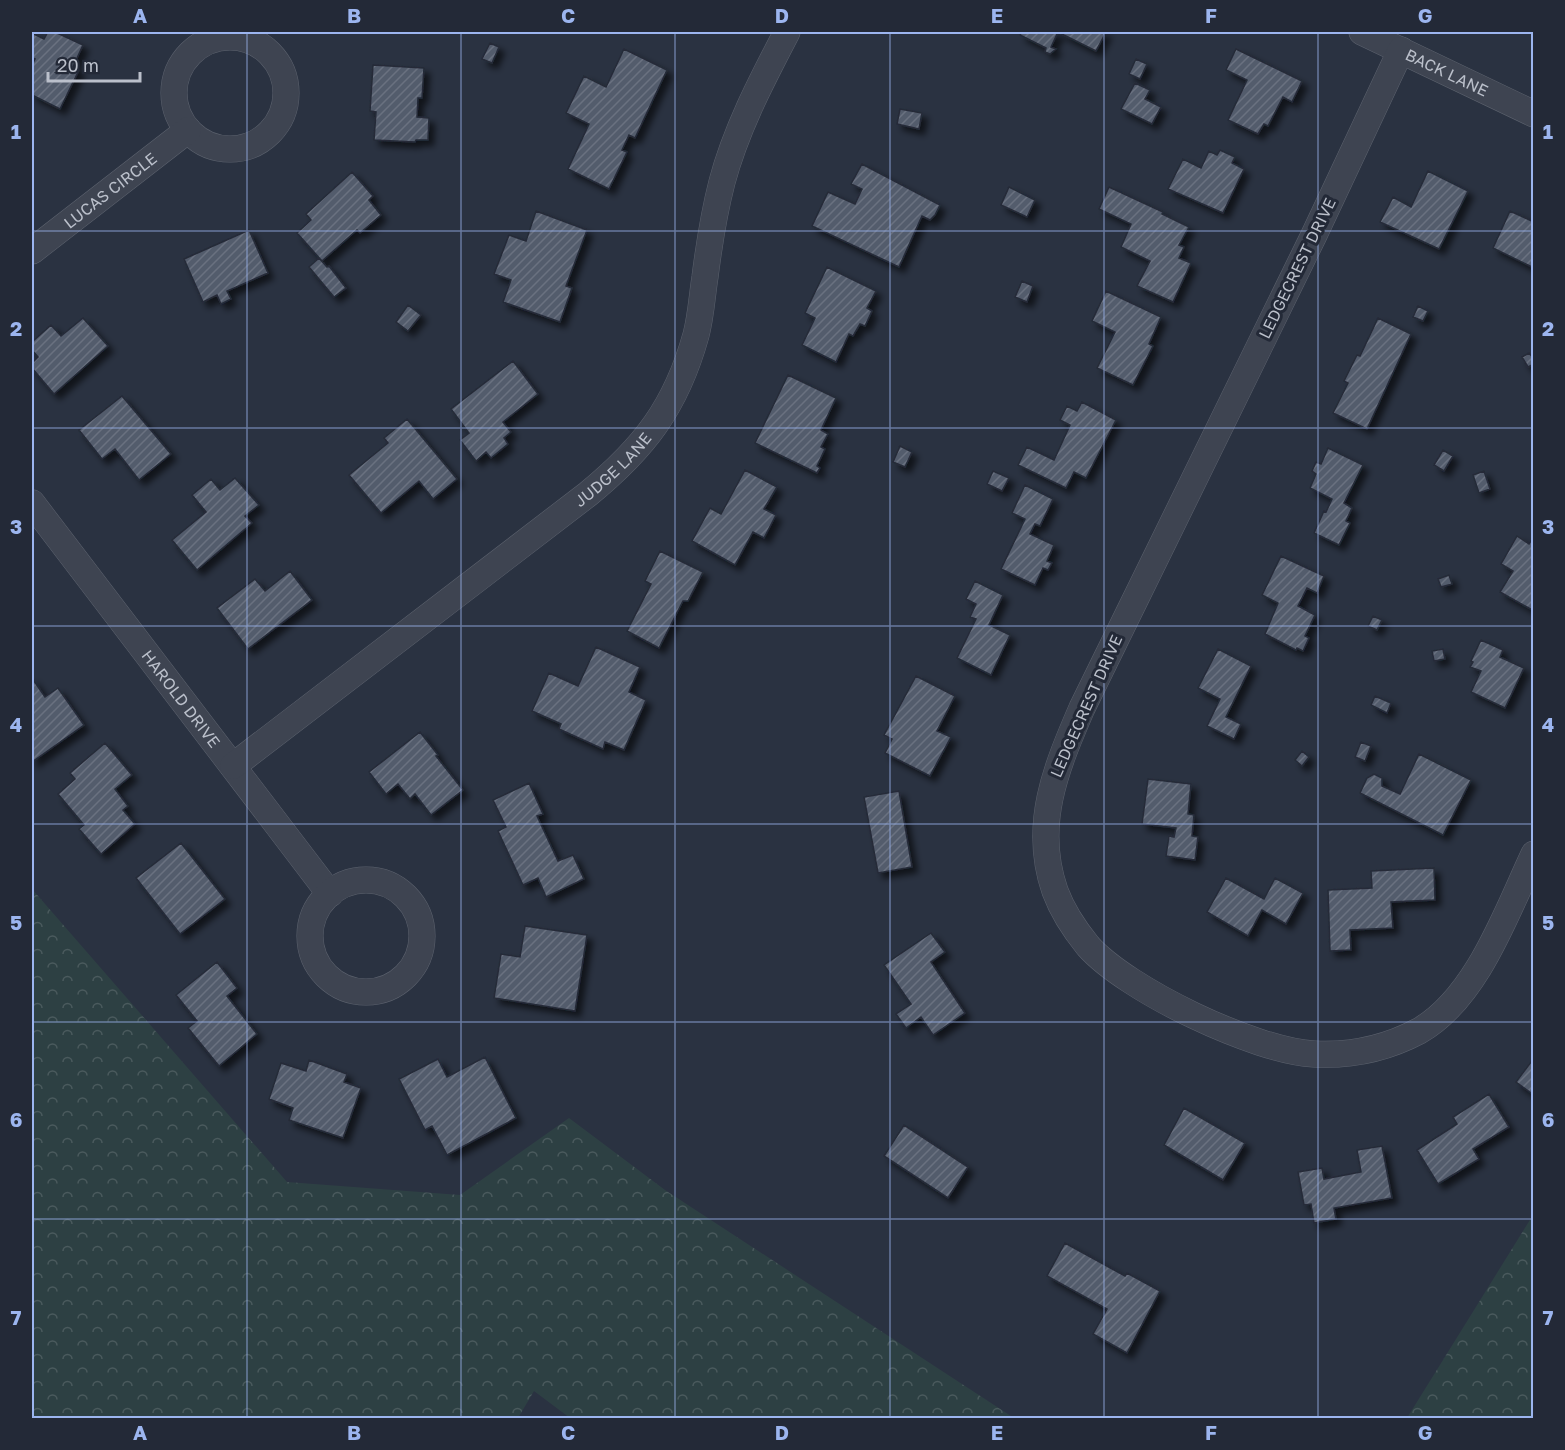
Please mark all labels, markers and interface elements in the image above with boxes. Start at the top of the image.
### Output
text: A [133,3,147,27]
text: B [347,3,361,27]
text: C [561,3,575,27]
text: D [775,3,789,27]
text: E [991,3,1003,27]
text: F [1205,3,1217,27]
text: G [1418,3,1432,27]
street label: BACK LANE [1402,44,1491,101]
scale bar [48,45,140,83]
text: 20 m [57,54,99,76]
text: 1 [11,119,21,143]
text: 1 [1543,119,1553,143]
street label: LUCAS CIRCLE [60,148,161,233]
street label: LEDGECREST DRIVE [1254,194,1340,342]
text: 2 [10,316,22,340]
text: 2 [1542,316,1554,340]
street label: JUDGE LANE [570,428,656,511]
text: 3 [10,514,22,538]
text: 3 [1542,514,1554,538]
street label: LEDGECREST DRIVE [1046,632,1126,780]
street label: HAROLD DRIVE [138,646,225,751]
text: 4 [10,712,22,736]
text: 4 [1542,712,1554,736]
text: 5 [10,910,22,934]
text: 5 [1542,910,1554,934]
text: 6 [10,1107,22,1131]
text: 6 [1542,1107,1554,1131]
text: 7 [11,1305,22,1329]
text: 7 [1543,1305,1554,1329]
text: A [133,1420,147,1444]
text: B [347,1420,361,1444]
text: C [561,1420,575,1444]
text: D [775,1420,789,1444]
text: E [991,1420,1003,1444]
text: F [1205,1420,1217,1444]
text: G [1418,1420,1432,1444]

